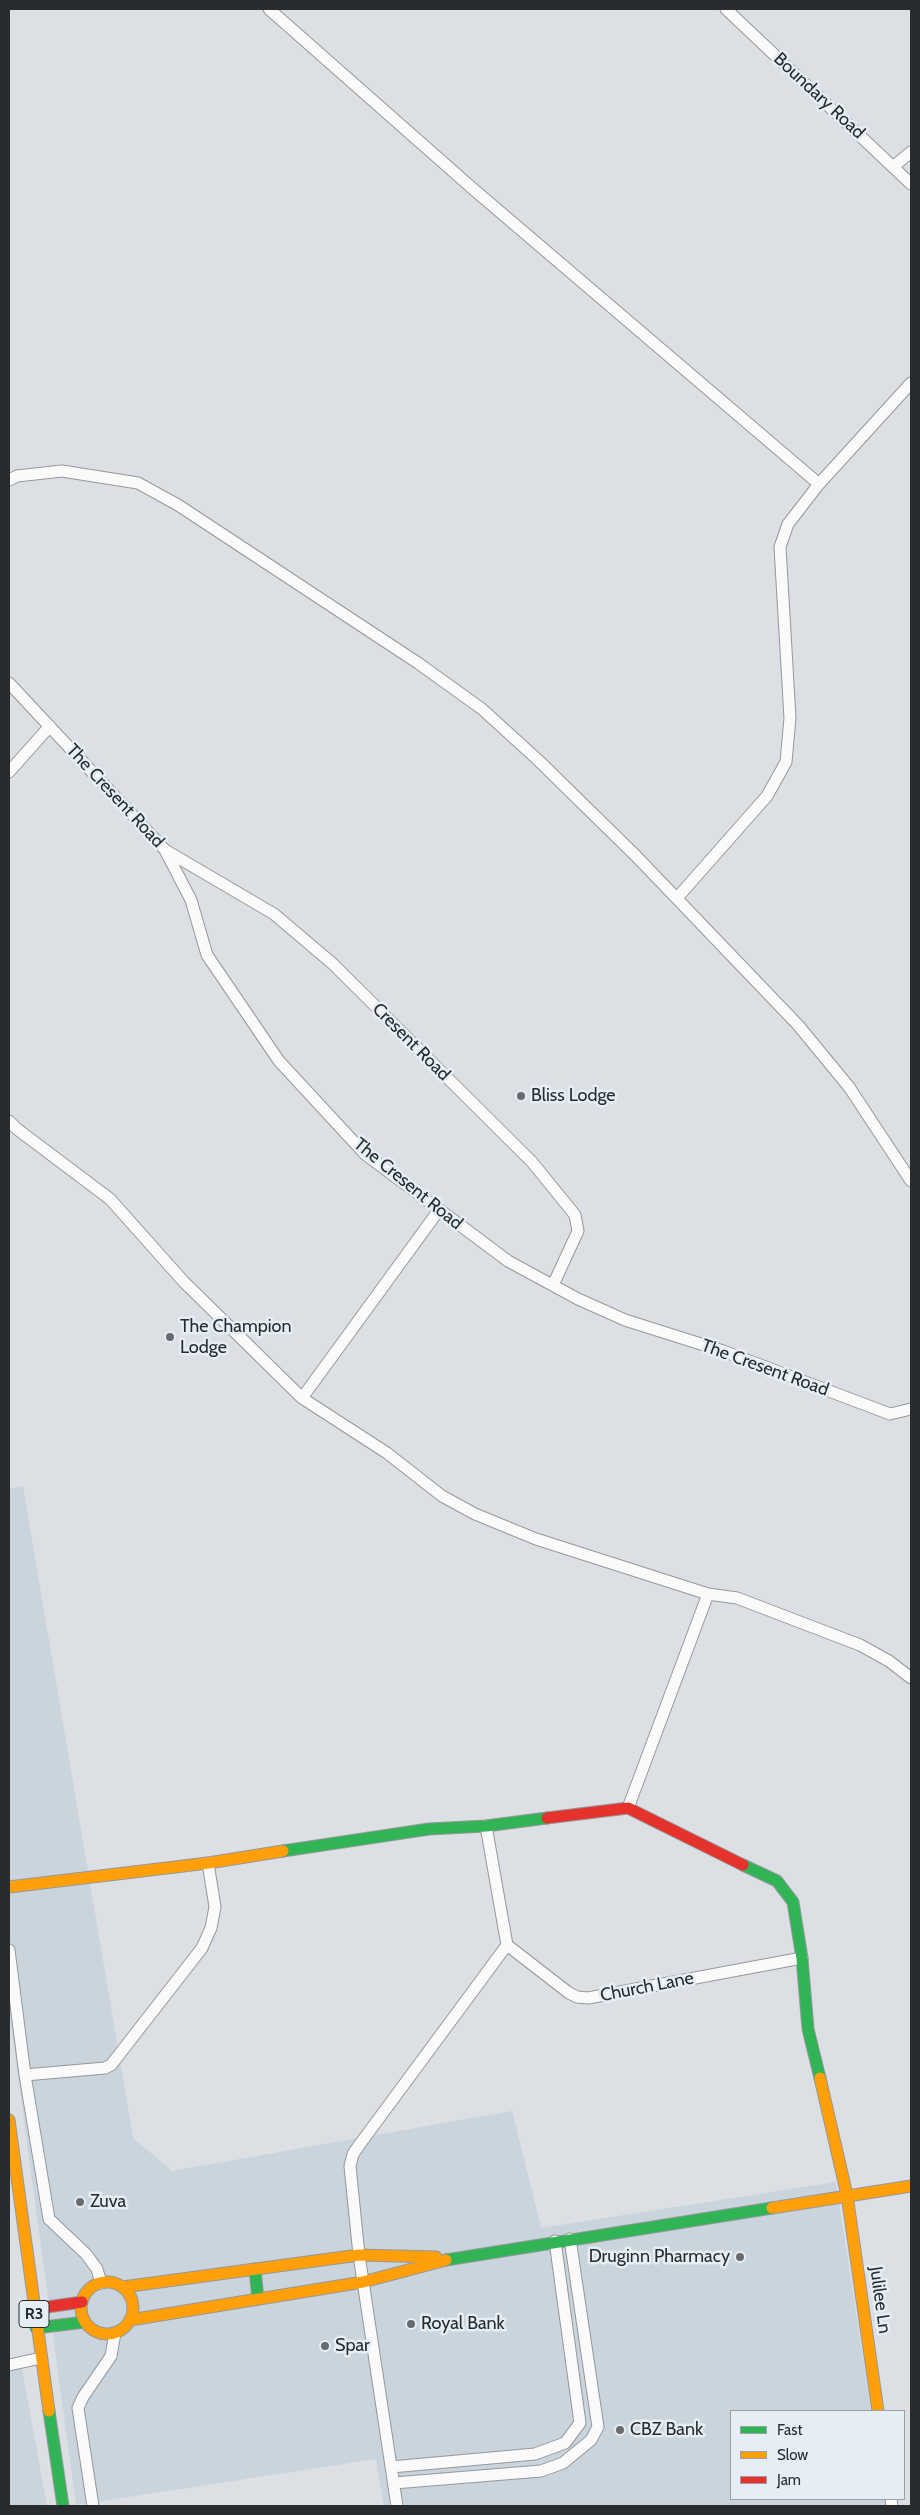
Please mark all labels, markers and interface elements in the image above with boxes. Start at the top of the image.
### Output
street label: Boundary Road [769,48,869,144]
street label: The Cresent Road [61,740,169,852]
street label: Cresent Road [368,999,454,1085]
place label: Bliss Lodge [531,1085,616,1107]
marker: Bliss Lodge [515,1090,527,1102]
street label: The Cresent Road [349,1133,467,1235]
place label: The Champion Lodge [180,1316,292,1358]
marker: The Champion Lodge [164,1331,176,1343]
street label: The Cresent Road [698,1335,832,1401]
street label: Church Lane [598,1967,696,2007]
place label: Zuva [90,2191,126,2213]
marker: Zuva [74,2196,86,2208]
place label: Druginn Pharmacy [589,2246,730,2268]
marker: Druginn Pharmacy [734,2251,746,2263]
street label: Julilee Ln [865,2265,895,2335]
road number: R3 [19,2300,49,2328]
place label: Royal Bank [421,2313,505,2335]
marker: Royal Bank [405,2318,417,2330]
place label: Spar [335,2335,370,2357]
marker: Spar [319,2340,331,2352]
legend [730,2410,905,2500]
place label: CBZ Bank [630,2419,703,2441]
text: Fast [777,2421,802,2439]
marker: CBZ Bank [614,2424,626,2436]
text: Slow [777,2446,808,2464]
text: Jam [777,2471,801,2489]

